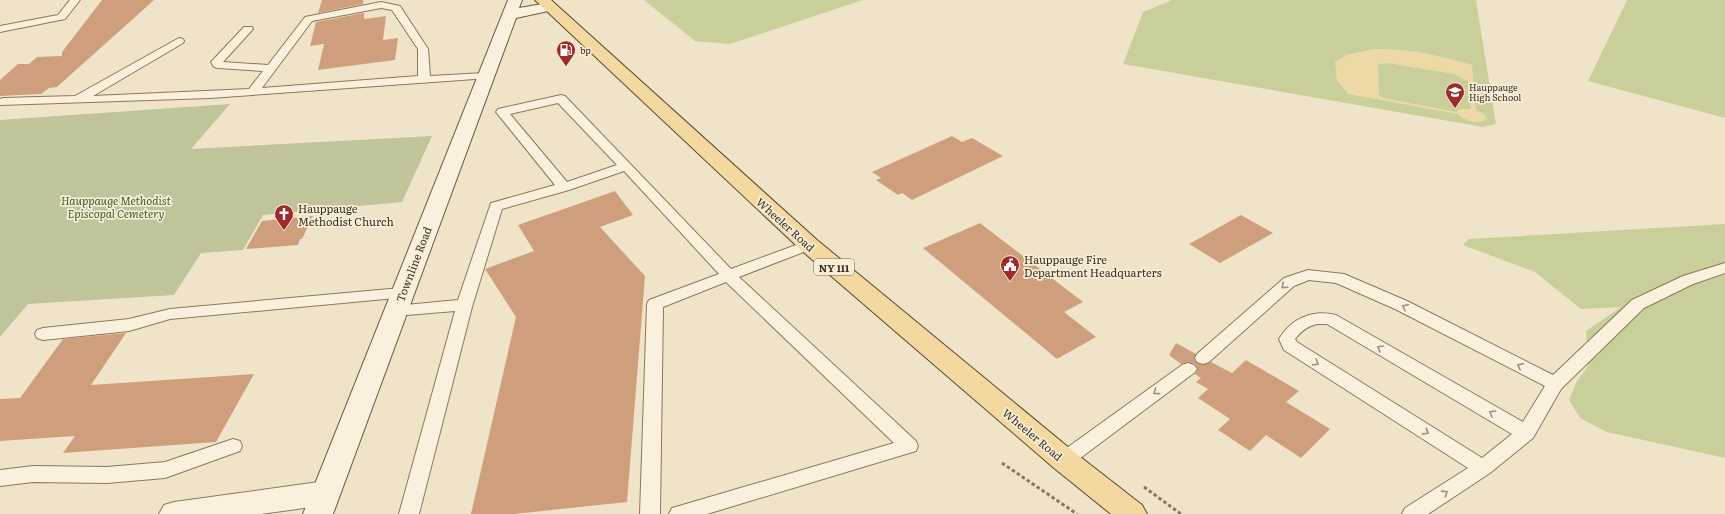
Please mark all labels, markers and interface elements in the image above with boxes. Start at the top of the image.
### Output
fuel station icon: bp [555,39,577,67]
place label: bp [580,43,591,57]
place label: Hauppauge High School [1469,80,1521,104]
school or university icon: Hauppauge High School [1444,81,1466,109]
park label: Hauppauge Methodist Episcopal Cemetery [61,192,172,221]
street label: Wheeler Road [753,193,819,255]
place label: Hauppauge Methodist Church [298,200,394,229]
church icon: Hauppauge Methodist Church [273,203,295,231]
street label: Townline Road [391,224,435,304]
place label: Hauppauge Fire Department Headquarters [1024,251,1162,280]
public building icon: Hauppauge Fire Department Headquarters [999,254,1021,282]
road number: NY 111 [814,259,854,275]
one-way arrow [1281,282,1289,289]
one-way arrow [1401,304,1409,312]
one-way arrow [1377,345,1384,352]
one-way arrow [1312,358,1319,365]
one-way arrow [1517,363,1525,371]
one-way arrow [1154,387,1161,394]
street label: Wheeler Road [1000,404,1067,464]
one-way arrow [1489,411,1496,418]
one-way arrow [1422,427,1429,434]
one-way arrow [1441,490,1448,498]

